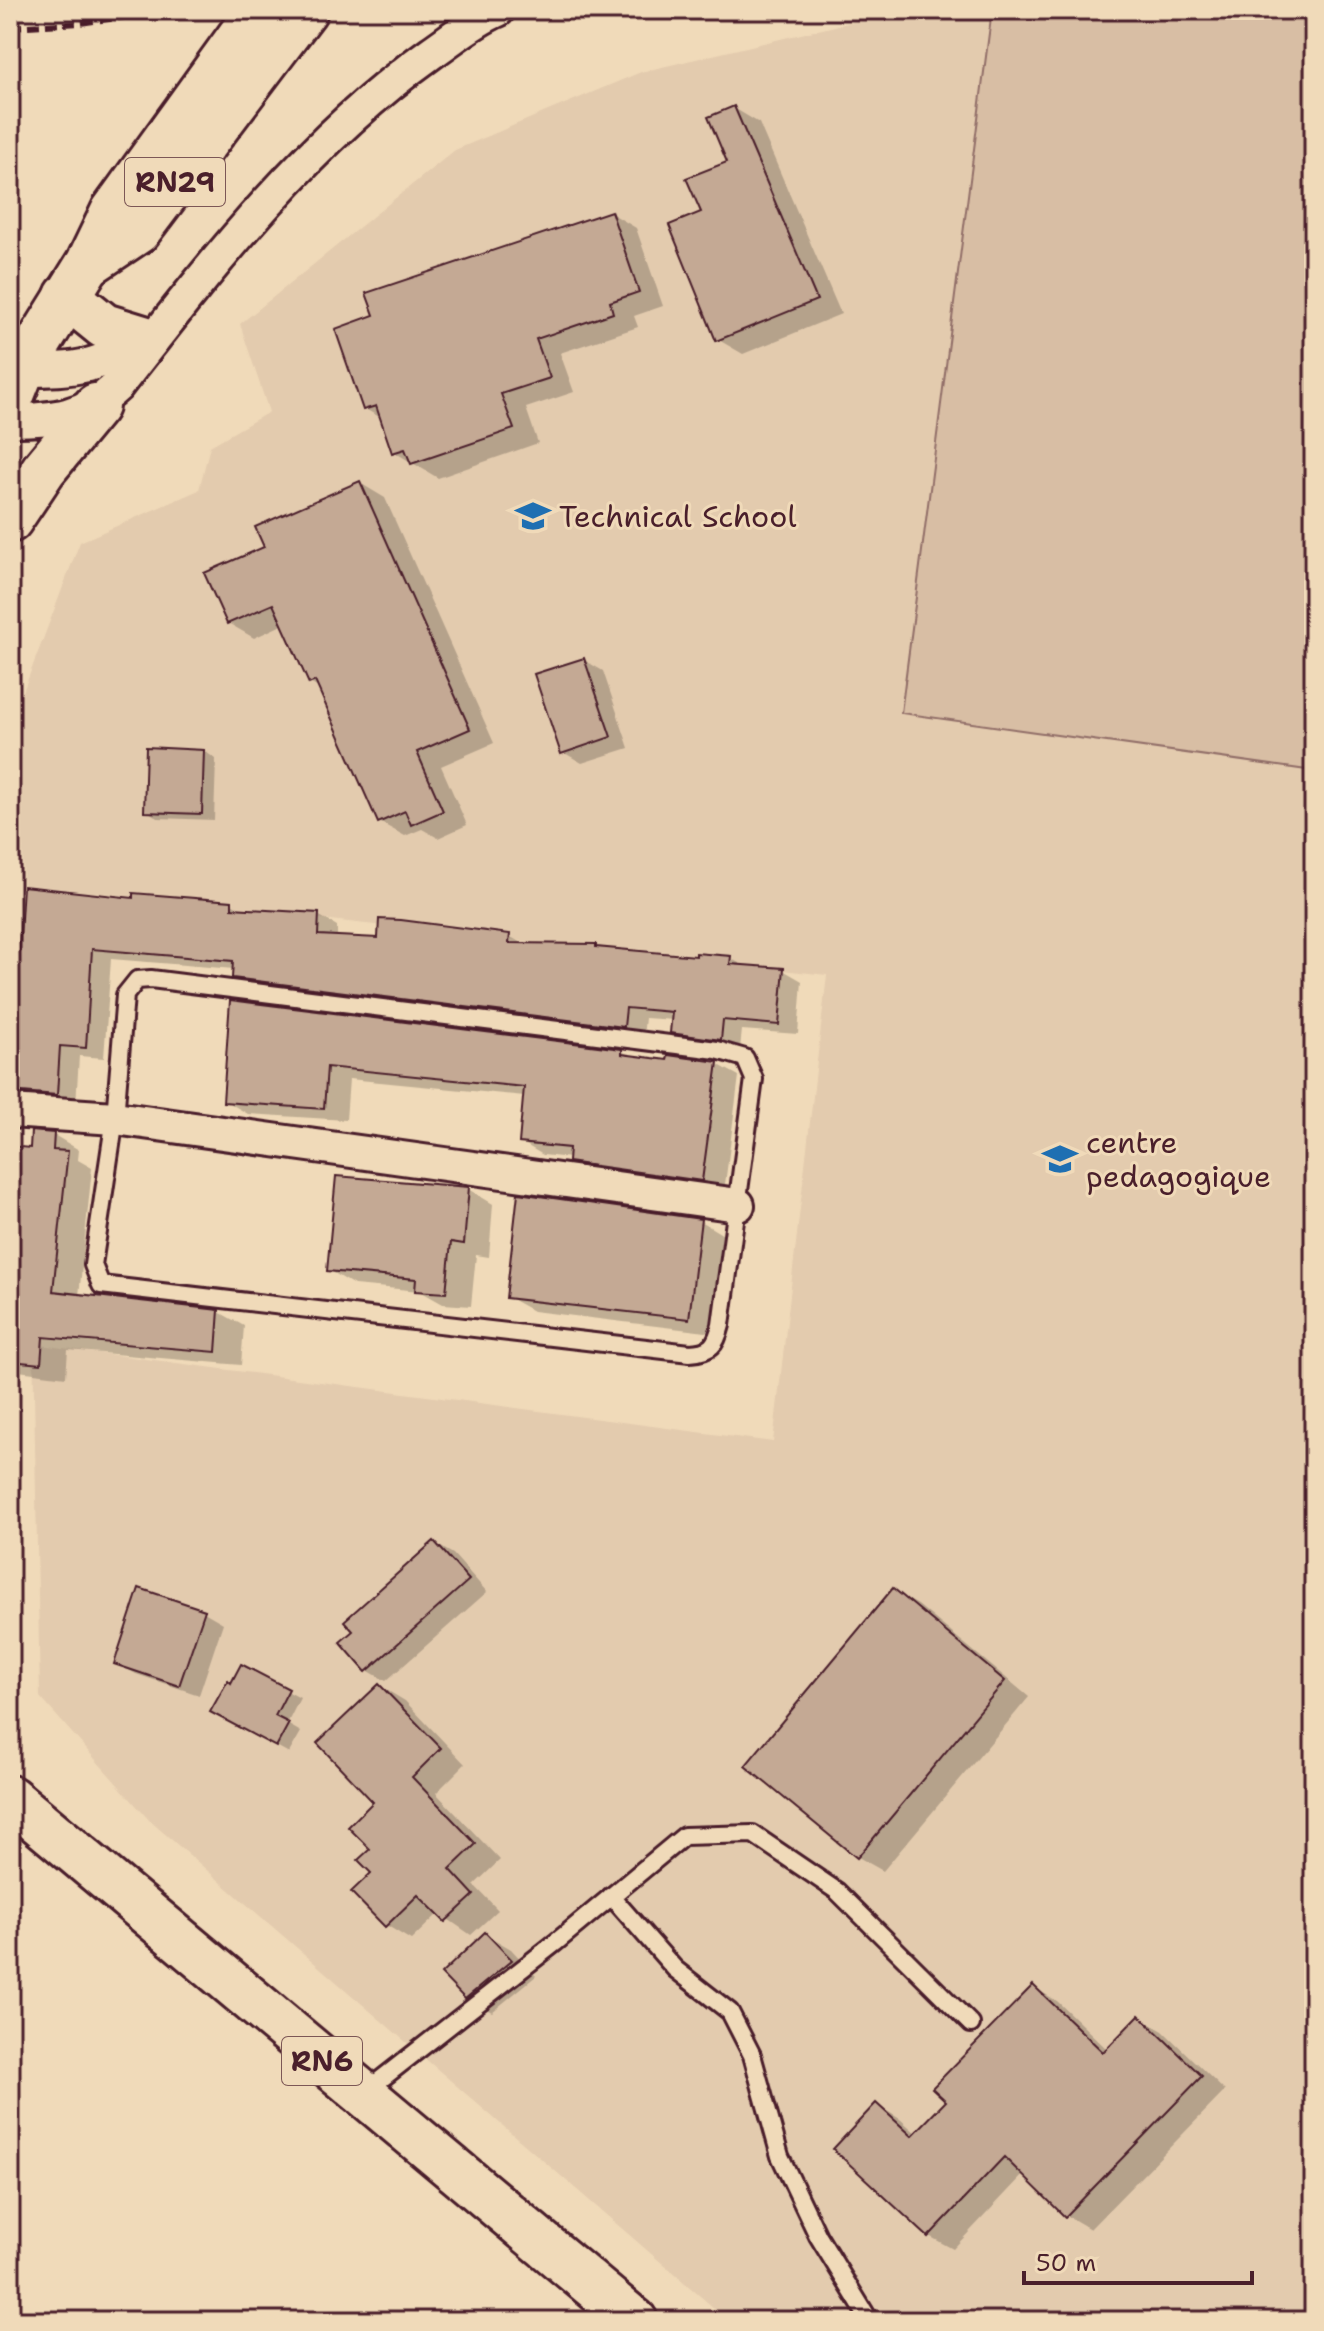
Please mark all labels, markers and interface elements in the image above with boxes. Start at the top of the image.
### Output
road number: RN29 [125,158,225,206]
place label: Technical School [559,496,796,537]
school or university icon: Technical School [514,497,552,535]
place label: centre pedagogique [1086,1122,1271,1197]
school or university icon: centre pedagogique [1041,1140,1079,1178]
road number: RN6 [282,2037,362,2085]
scale bar [1024,2235,1252,2285]
text: 50 m [1036,2247,1096,2279]

